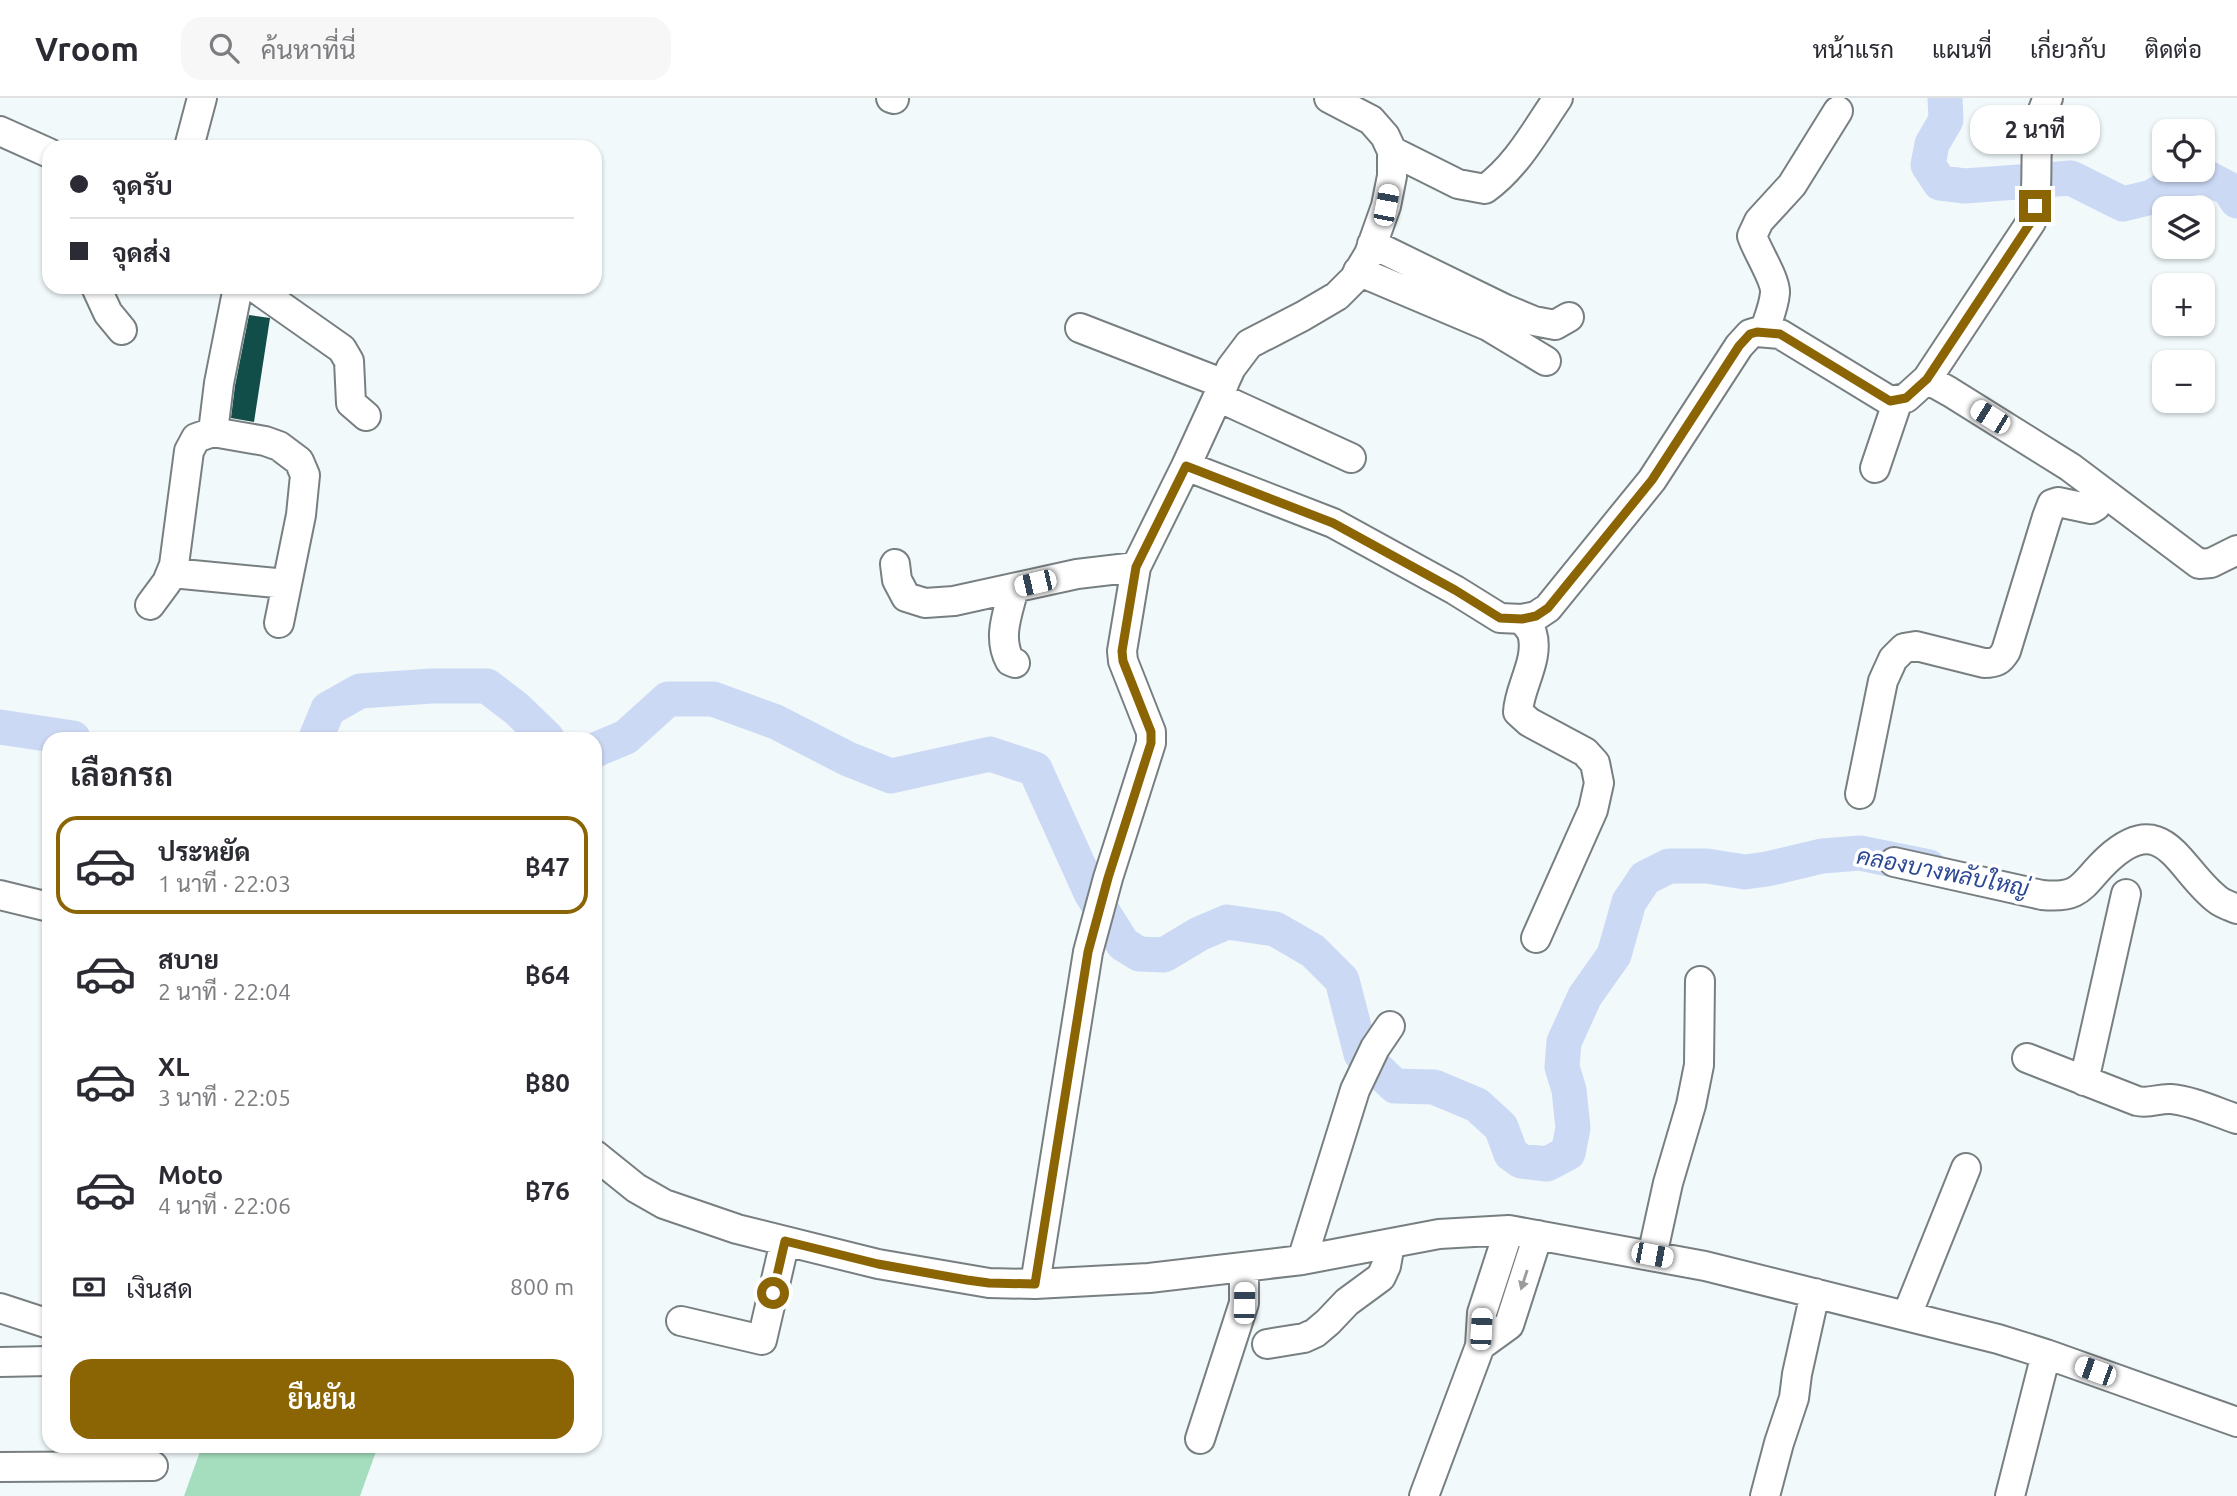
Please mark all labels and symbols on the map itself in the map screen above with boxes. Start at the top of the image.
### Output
callout: 2 นาที [1970,105,2100,154]
car [1372,182,1401,228]
route end [2019,190,2051,222]
car [1967,397,2014,437]
car [1013,568,1058,598]
water label: คลองบางพลับใหญ่ [1854,840,2033,903]
car [1630,1241,1675,1269]
one-way arrow [1518,1270,1529,1291]
route start [757,1277,789,1309]
car [1234,1282,1255,1324]
car [1470,1307,1493,1351]
car [2072,1354,2119,1388]

